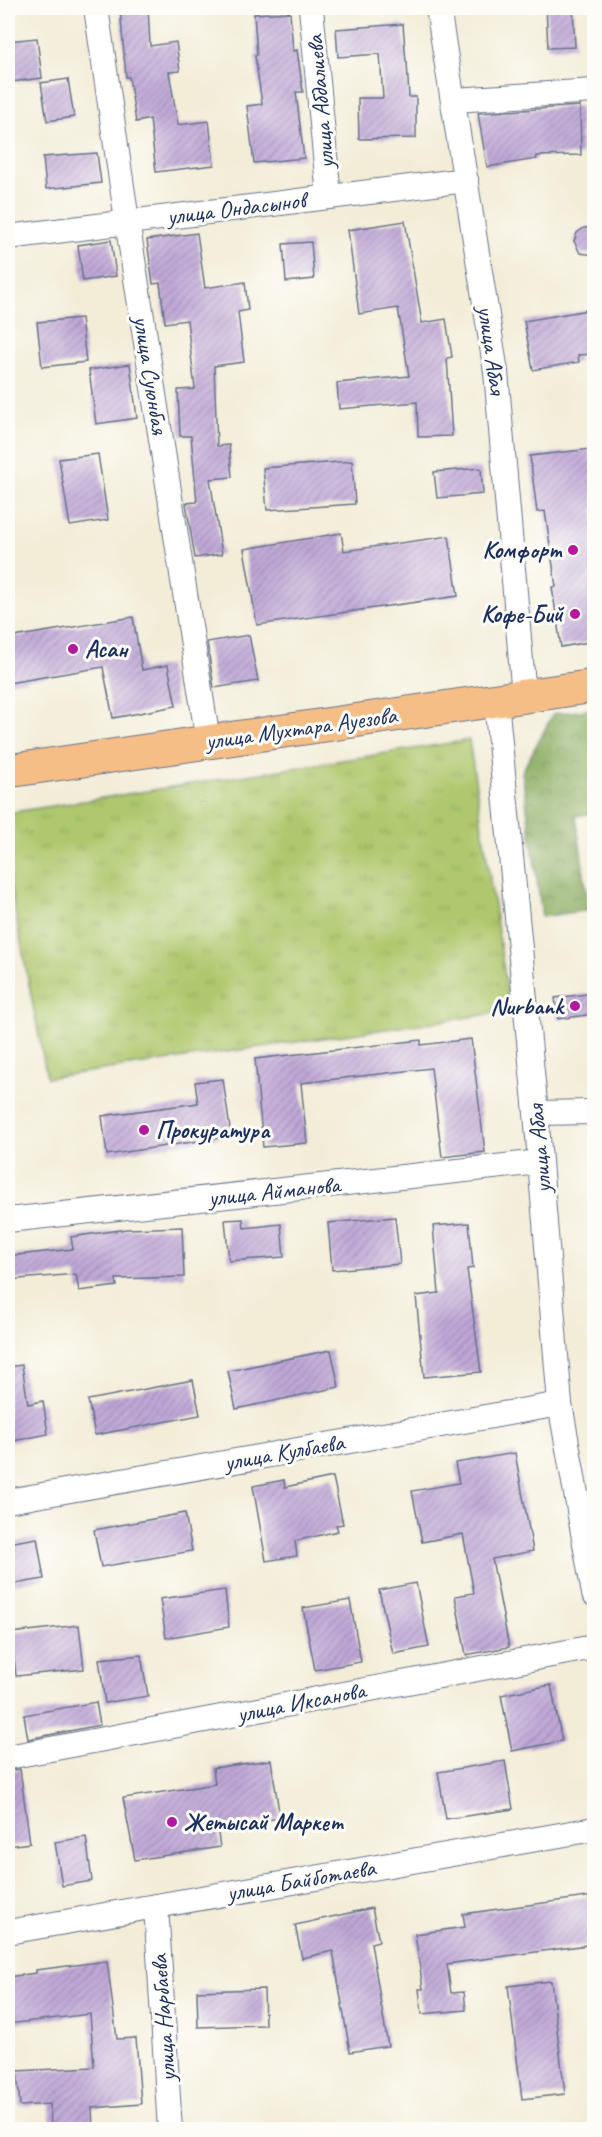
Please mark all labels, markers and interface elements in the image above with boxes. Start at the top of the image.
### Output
street label: улица Абдалиева [299,32,341,172]
street label: улица Ондасынов [163,184,311,232]
street label: улица Абая [471,302,513,398]
street label: улица Суюнбая [127,312,175,438]
place label: Комфорт [483,535,563,565]
marker: Комфорт [566,543,580,557]
place label: Кофе-Бий [481,599,565,629]
marker: Кофе-Бий [568,607,582,621]
place label: Асан [85,634,129,664]
marker: Асан [66,642,80,656]
street label: улица Мухтара Ауезова [202,700,400,757]
place label: Nurbank [490,991,565,1021]
marker: Nurbank [568,999,582,1013]
street label: улица Абая [520,1102,558,1197]
place label: Прокуратура [156,1115,271,1145]
marker: Прокуратура [137,1123,151,1137]
street label: улица Айманова [205,1169,343,1213]
street label: улица Кулбаева [220,1426,348,1478]
street label: улица Иксанова [232,1674,370,1730]
place label: Жетысай Маркет [184,1807,344,1837]
marker: Жетысай Маркет [165,1815,179,1829]
street label: улица Байботаева [222,1852,379,1908]
street label: улица Нарбаева [143,1952,183,2085]

